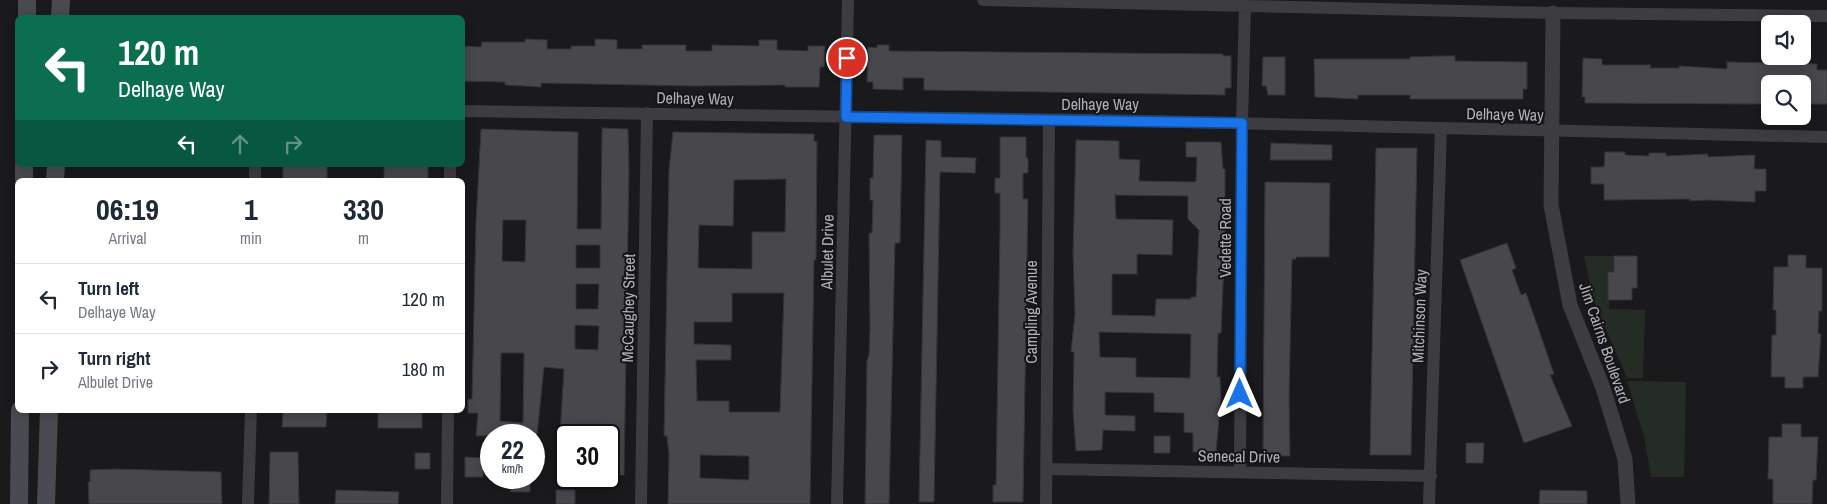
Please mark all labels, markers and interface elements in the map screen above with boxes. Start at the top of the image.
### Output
map controls [1761,15,1811,125]
button: sound [1761,15,1811,65]
text: 120 m [118,29,199,76]
icon: left [35,35,100,100]
pin [826,37,868,79]
icon: arrive [833,44,861,72]
text: Delhaye Way [118,74,225,104]
button: search [1761,75,1811,125]
street label: Delhaye Way [656,86,734,110]
street label: Delhaye Way [1061,93,1139,115]
street label: Delhaye Way [1466,102,1544,126]
icon: left [173,130,201,158]
icon: ahead [226,130,254,158]
icon: right [279,130,307,158]
text: 06:19 [96,189,159,229]
text: 1 [244,189,258,229]
text: 330 [343,189,384,229]
street label: Vedette Road [1214,198,1236,278]
street label: Albulet Drive [815,214,839,291]
text: Arrival [109,227,146,249]
text: min [240,227,262,249]
text: m [358,227,369,249]
street label: McCaughey Street [616,253,640,363]
street label: Campling Avenue [1020,260,1042,364]
street label: Mitchinson Way [1406,268,1432,363]
text: Turn left [78,275,139,301]
street label: Jim Cairns Boulevard [1574,280,1636,406]
icon: left [35,285,63,313]
text: 120 m [402,286,445,312]
text: Delhaye Way [78,301,156,323]
text: Turn right [78,345,150,371]
icon: right [35,355,63,383]
text: 180 m [402,356,445,382]
position arrow [1213,367,1265,419]
text: Albulet Drive [78,371,153,393]
speed limit sign: 30 [555,424,620,489]
text: 22 [501,433,524,467]
street label: Senecal Drive [1198,444,1280,468]
text: km/h [502,461,523,477]

